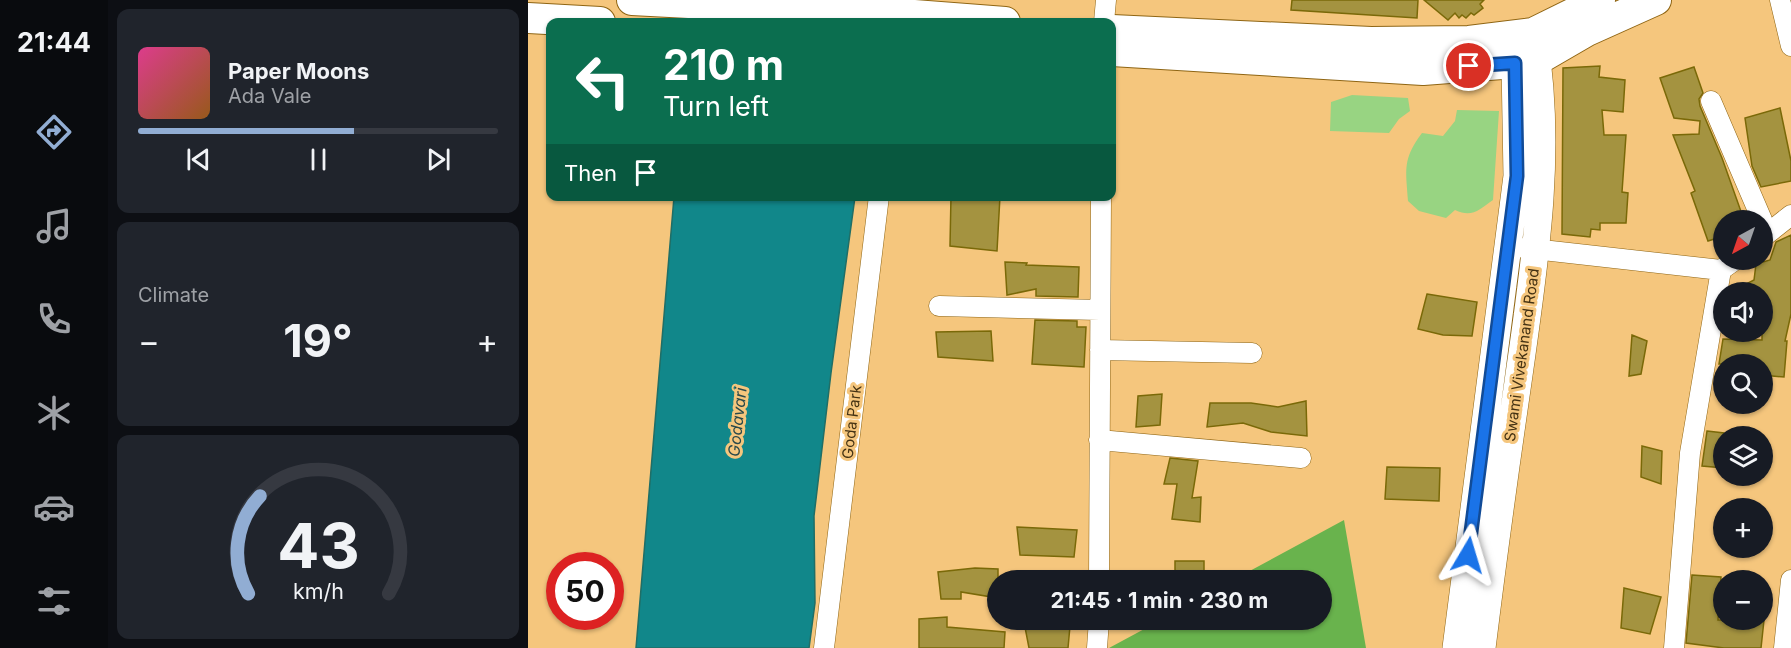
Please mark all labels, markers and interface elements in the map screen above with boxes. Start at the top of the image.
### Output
text: 21:44 [17,26,91,59]
text: 210 m [663,39,784,90]
pin [1443,40,1494,91]
icon: left [564,42,642,120]
icon: arrive [1452,49,1485,82]
text: Paper Moons [228,58,369,84]
text: Ada Vale [228,84,311,108]
text: Turn left [663,90,769,123]
icon: directions [33,111,75,153]
icon: previous [182,143,215,176]
icon: pause [302,143,335,176]
icon: next [422,143,455,176]
icon: arrive [629,156,662,189]
text: Then [564,160,617,186]
icon: music [33,205,75,247]
north arrow [1713,210,1773,270]
map controls [1713,210,1773,630]
street label: Swami Vivekanand Road [1500,267,1543,443]
button: sound [1713,282,1773,342]
text: Climate [138,283,209,307]
icon: phone [33,298,75,340]
text: 19° [283,313,353,368]
text: − [138,321,160,361]
text: + [476,321,498,361]
button: search [1713,354,1773,414]
street label: Goda Park [838,383,866,460]
water label: Godavari [723,385,751,458]
icon: climate [33,392,75,434]
button: layers [1713,426,1773,486]
icon: car [33,486,75,528]
button: + [1713,498,1773,558]
text: 43 [277,508,359,583]
position arrow [1436,523,1500,587]
speed limit sign: 50 [546,552,624,630]
button: − [1713,570,1773,630]
text: km/h [293,578,343,604]
icon: filters [33,580,75,622]
text: 21:45 · 1 min · 230 m [1051,587,1268,613]

